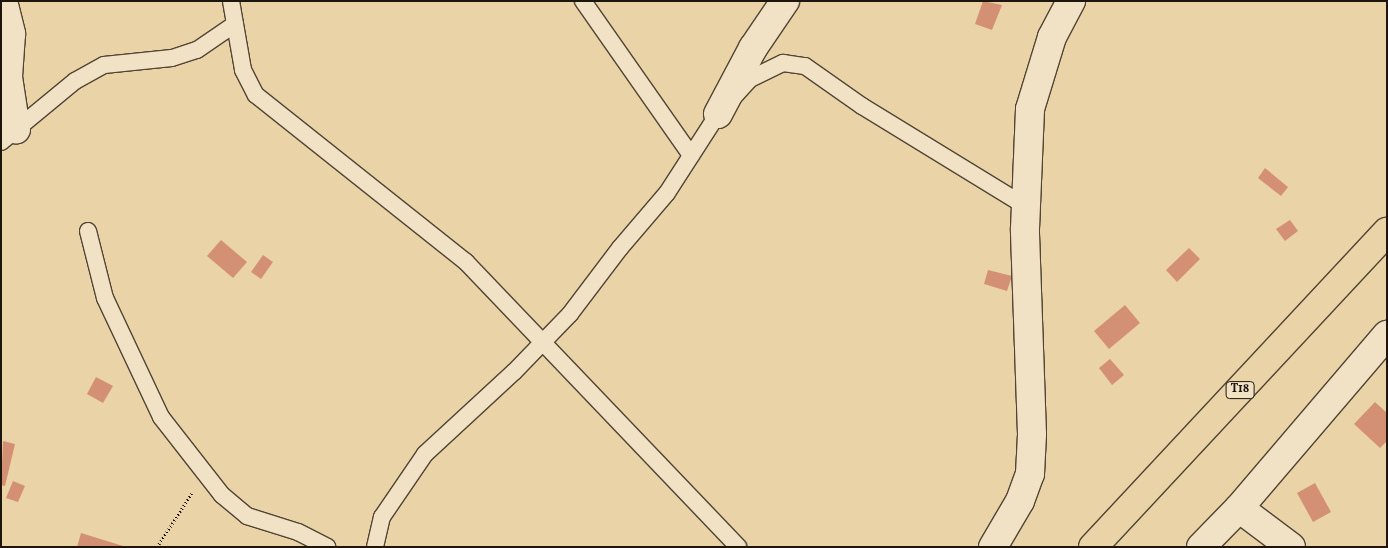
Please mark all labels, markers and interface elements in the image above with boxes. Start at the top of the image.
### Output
road number: T18 [1225,380,1255,400]

